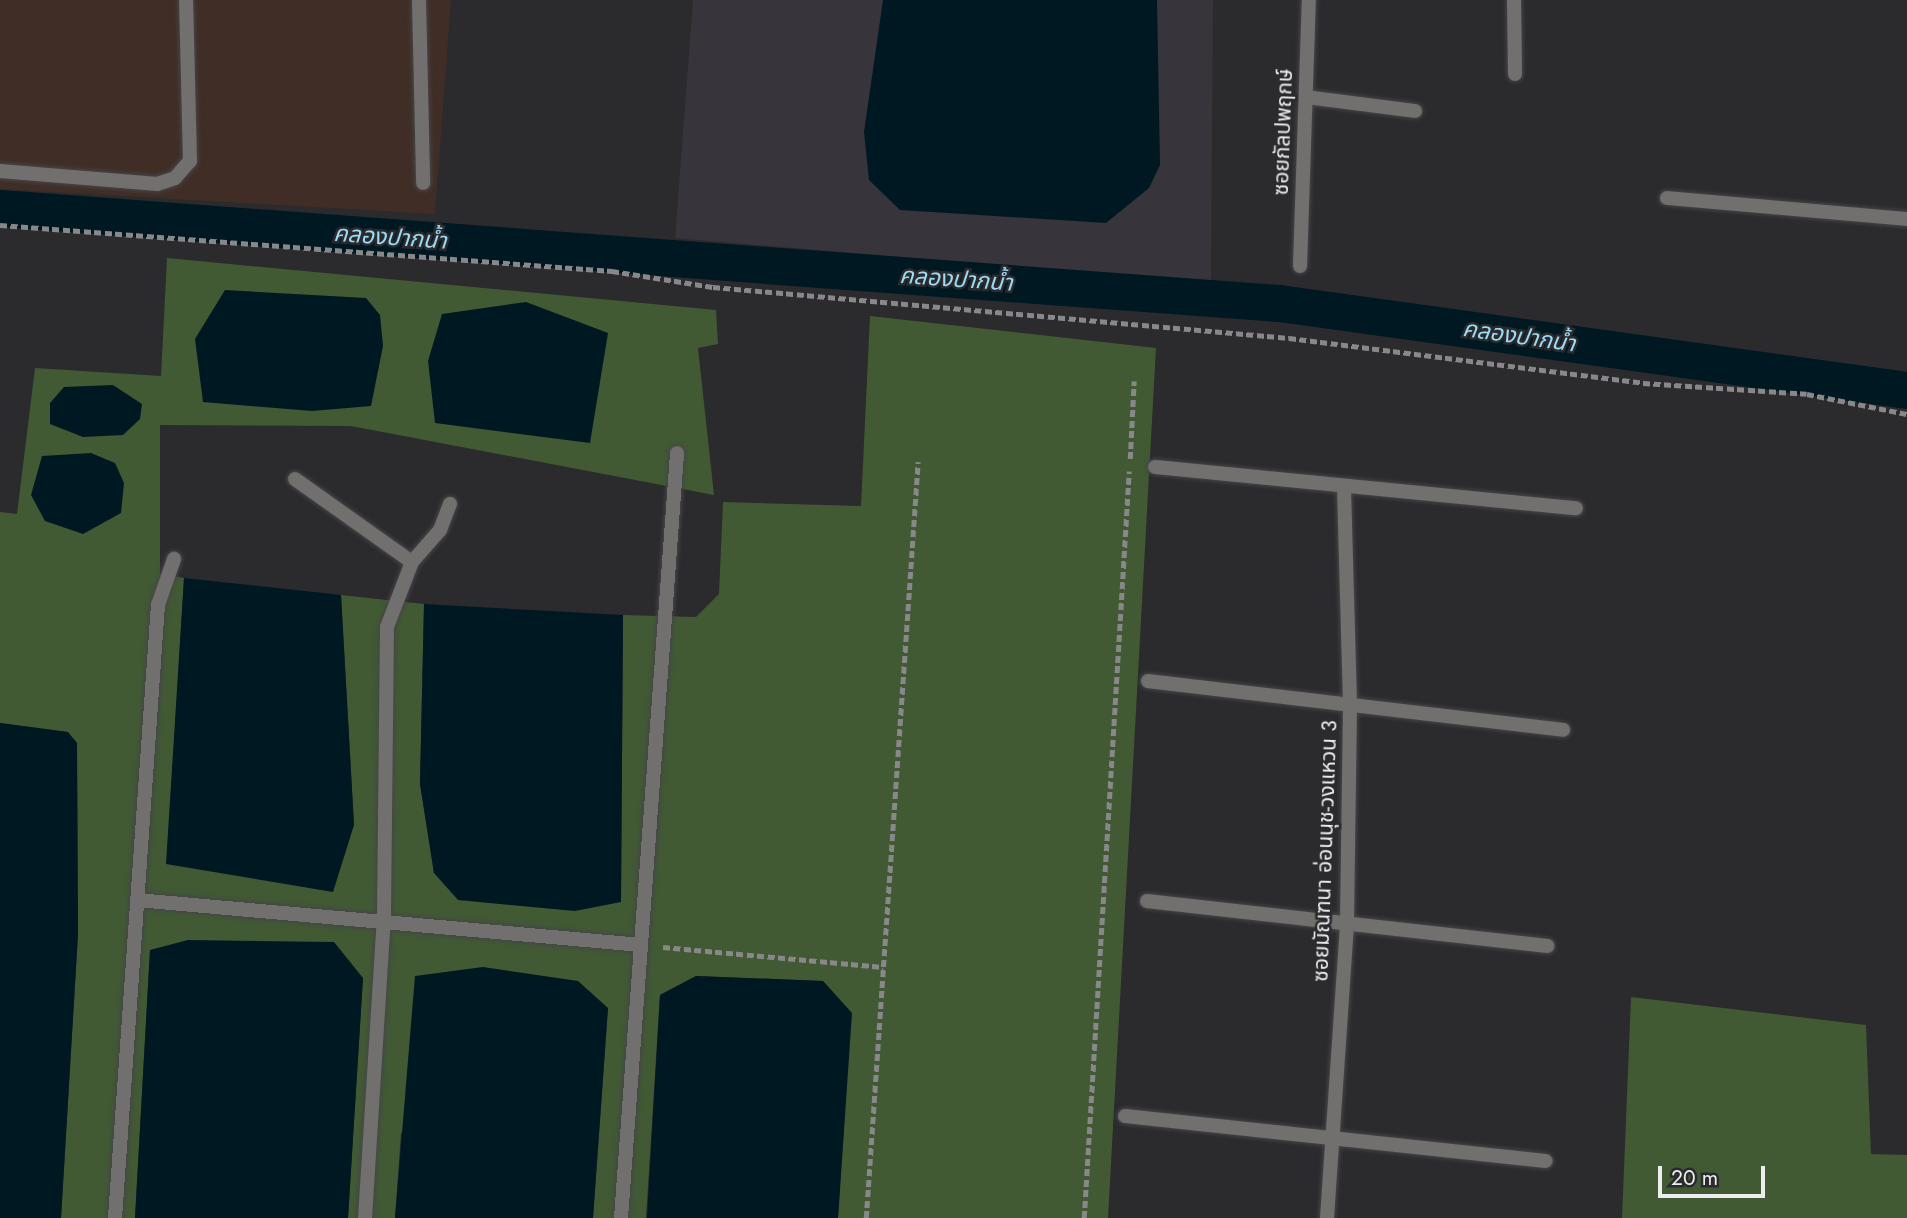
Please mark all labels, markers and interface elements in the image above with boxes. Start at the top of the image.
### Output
street label: ซอยกัลปพฤกษ์ [1268,68,1298,196]
water label: คลองปากน้ำ [333,219,447,255]
water label: คลองปากน้ำ [899,261,1013,297]
water label: คลองปากน้ำ [1461,314,1577,358]
street label: ซอยมัณฑนา อ่อนนุช-วงแหวน 3 [1308,720,1342,982]
scale bar [1662,1152,1769,1196]
text: 20 m [1671,1163,1718,1193]

